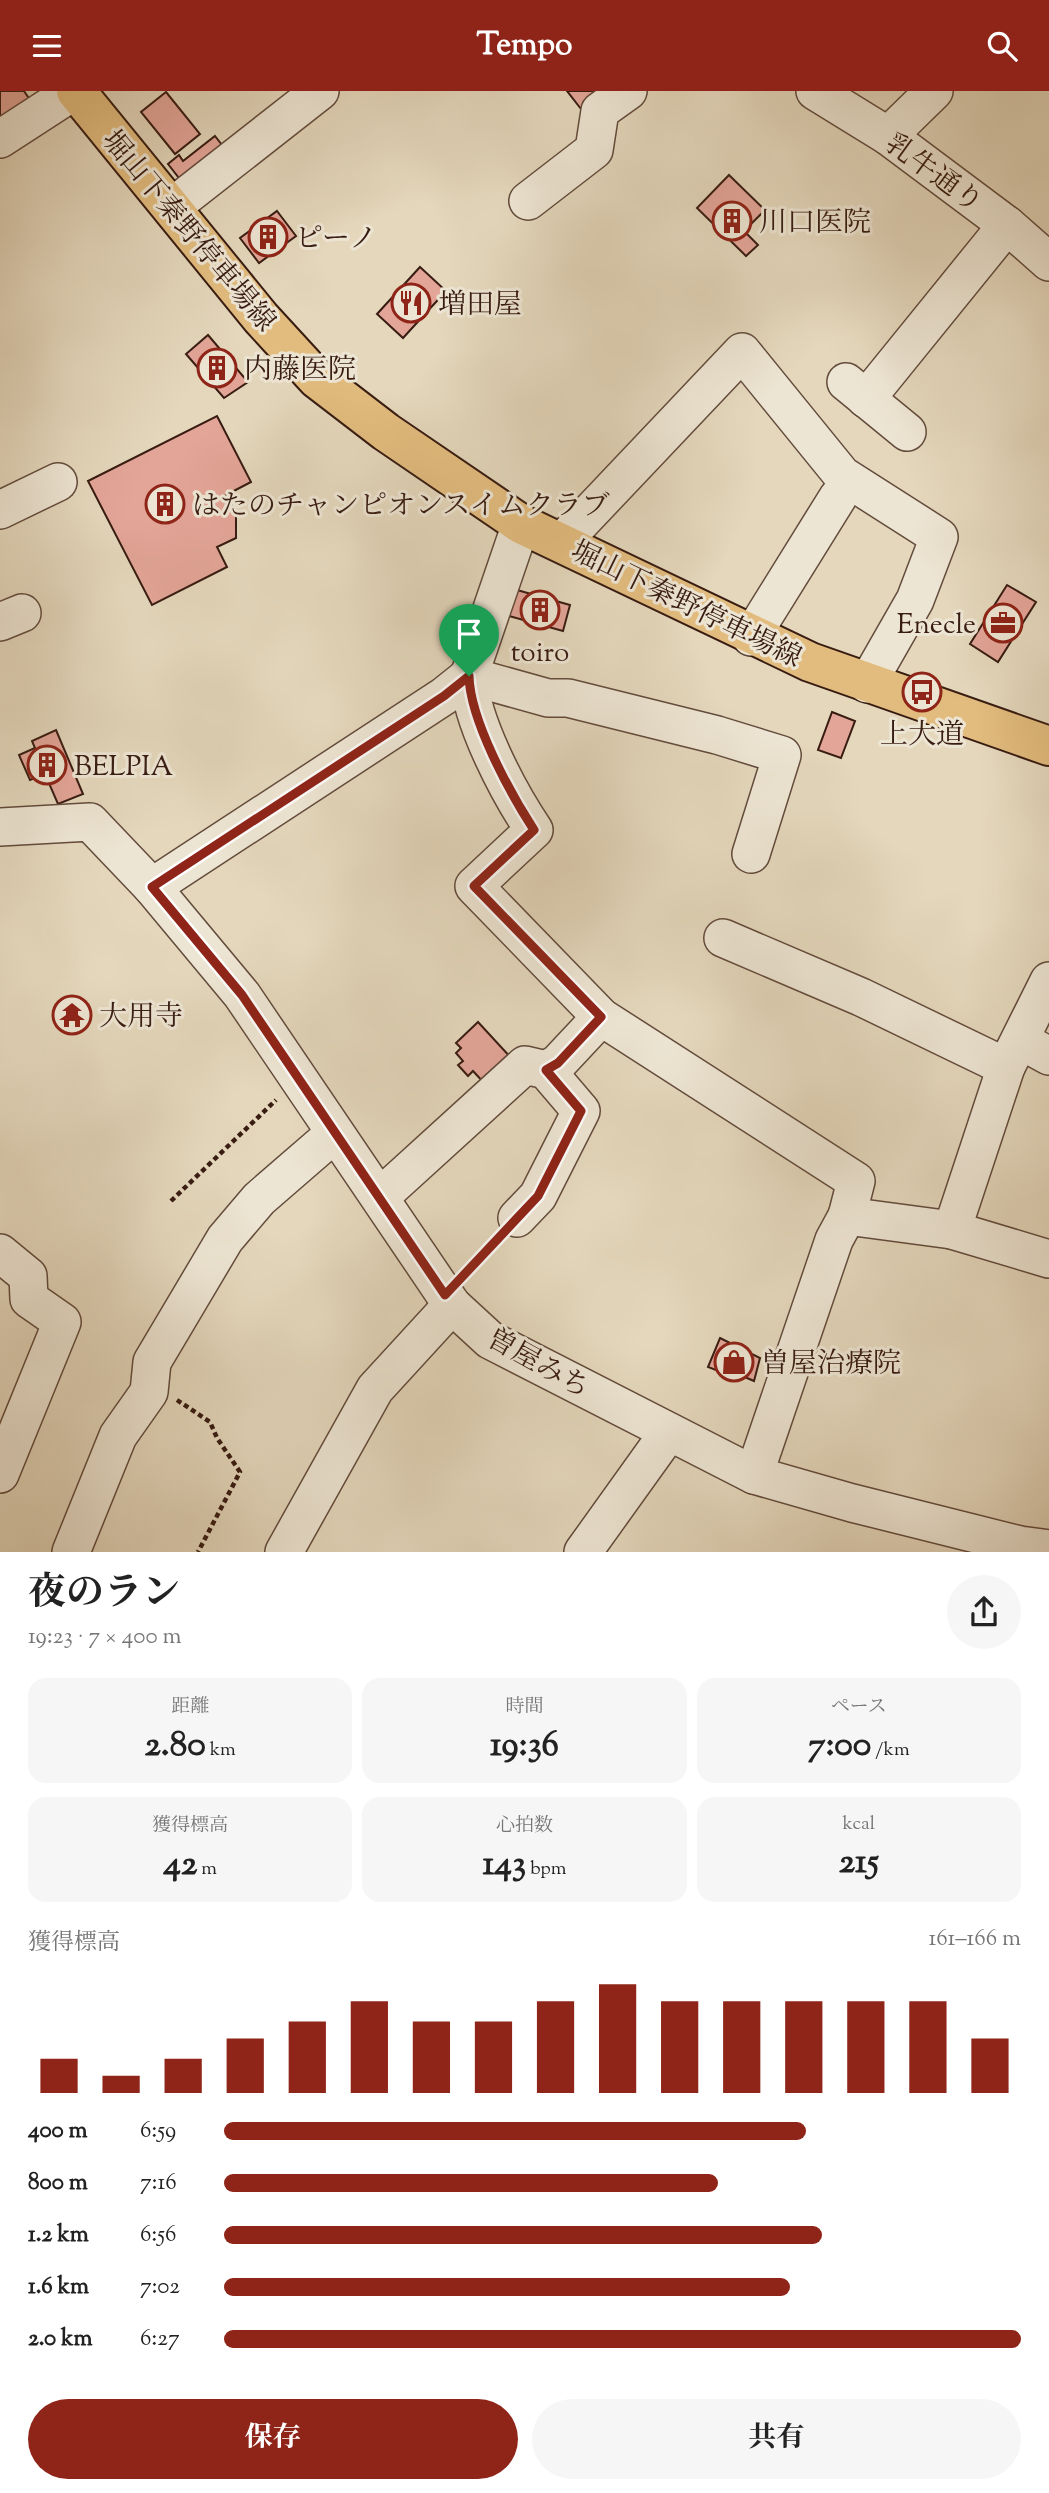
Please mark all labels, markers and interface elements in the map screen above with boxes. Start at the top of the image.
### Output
text: Tempo [476,23,573,69]
icon: menu [28,27,66,65]
icon: search [983,27,1021,65]
street label: 堀山下秦野停車場線 [91,123,284,341]
street label: 乳牛通り [876,125,990,224]
building icon: 川口医院 [711,200,753,242]
place label: 川口医院 [759,204,871,244]
building icon: ピーノ [247,216,289,258]
place label: ピーノ [295,220,377,260]
restaurant icon: 増田屋 [390,282,432,324]
place label: 増田屋 [438,286,522,326]
building icon: 内藤医院 [196,347,238,389]
place label: 内藤医院 [244,351,356,391]
building icon: はたのチャンピオンスイムクラブ [144,483,186,525]
place label: はたのチャンピオンスイムクラブ [192,487,610,527]
street label: 堀山下秦野停車場線 [564,532,808,679]
building icon: toiro [519,589,561,631]
office icon: Enecle [982,602,1024,644]
pin [439,604,499,676]
place label: Enecle [897,606,976,646]
icon: arrive [450,615,488,653]
place label: toiro [511,634,569,674]
bus stop icon: 上大道 [901,671,943,713]
place label: 上大道 [880,716,964,756]
building icon: BELPIA [26,744,68,786]
place label: BELPIA [74,748,173,788]
temple icon: 大用寺 [51,994,93,1036]
place label: 大用寺 [99,998,183,1038]
street label: 曽屋みち [479,1320,596,1409]
shop icon: 曽屋治療院 [713,1341,755,1383]
place label: 曽屋治療院 [761,1345,901,1385]
text: 夜のラン [28,1568,180,1622]
button: share [947,1575,1021,1649]
text: 19:23 · 7 × 400 m [28,1621,181,1654]
text: 距離 [171,1694,209,1721]
text: 時間 [505,1694,544,1721]
text: ペース [831,1694,887,1721]
text: 2.80 [144,1721,206,1772]
text: 19:36 [490,1721,559,1772]
text: 7:00 [808,1721,871,1772]
text: km [206,1737,236,1764]
text: /km [871,1737,910,1764]
text: kcal [843,1811,875,1838]
text: 獲得標高 [152,1813,228,1840]
text: 心拍数 [496,1813,553,1840]
text: 215 [839,1838,879,1889]
text: 42 [163,1840,197,1891]
text: 143 [482,1840,526,1891]
text: m [197,1856,217,1883]
text: bpm [526,1856,567,1883]
text: 161–166 m [929,1923,1021,1956]
text: 獲得標高 [28,1927,120,1960]
text: 400 m [28,2115,88,2148]
text: 6:59 [140,2115,176,2148]
text: 800 m [28,2167,88,2200]
text: 7:16 [140,2167,177,2200]
text: 1.2 km [28,2219,89,2252]
text: 6:56 [140,2219,176,2252]
text: 1.6 km [28,2271,89,2304]
text: 7:02 [140,2271,180,2304]
text: 2.0 km [28,2323,93,2356]
text: 6:27 [140,2323,179,2356]
button: 保存 [28,2399,518,2479]
button: 共有 [532,2399,1021,2479]

